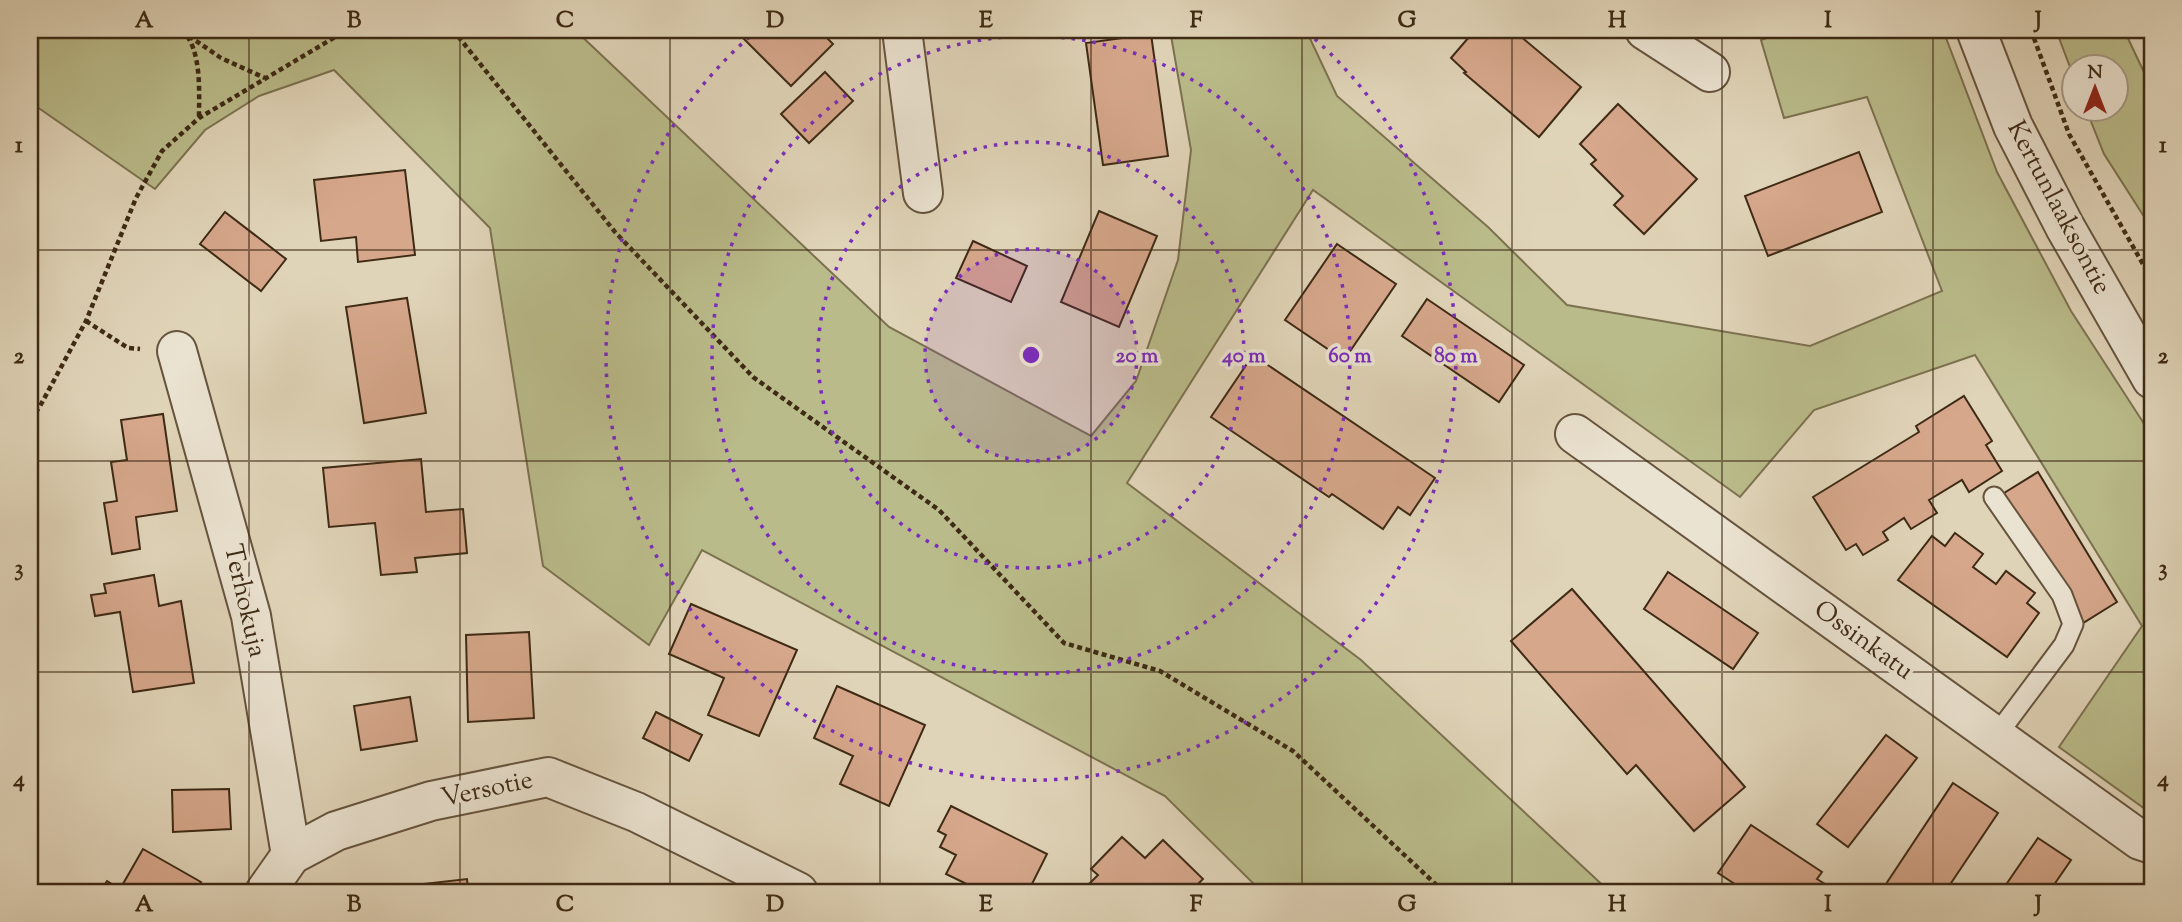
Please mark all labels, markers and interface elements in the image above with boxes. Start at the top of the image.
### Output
text: A [135,5,154,38]
text: B [347,5,362,38]
text: C [556,5,574,38]
text: D [766,5,784,38]
text: E [979,5,993,38]
text: F [1190,5,1203,38]
text: G [1398,5,1417,38]
text: H [1608,5,1627,38]
text: I [1824,5,1832,38]
text: J [2033,5,2042,38]
north arrow [2060,52,2130,122]
text: N [2087,60,2103,87]
street label: Kertunlaaksontie [1997,115,2119,301]
text: 1 [15,130,23,163]
text: 1 [2159,130,2167,163]
text: 2 [14,341,25,374]
text: 2 [2158,341,2169,374]
text: 20 m [1116,342,1159,372]
text: 40 m [1221,342,1266,372]
text: 60 m [1328,342,1372,372]
text: 80 m [1434,342,1478,372]
centre of rings [1019,343,1043,367]
street label: Terhokuja [213,541,275,661]
text: 3 [14,553,24,586]
text: 3 [2158,553,2168,586]
street label: Ossinkatu [1806,592,1920,690]
street label: Versotie [438,762,536,818]
text: 4 [12,764,25,797]
text: 4 [2156,764,2169,797]
text: A [135,889,154,922]
text: B [347,889,362,922]
text: C [556,889,574,922]
text: D [766,889,784,922]
text: E [979,889,993,922]
text: F [1190,889,1203,922]
text: G [1398,889,1417,922]
text: H [1608,889,1627,922]
text: I [1824,889,1832,922]
text: J [2033,889,2042,922]

